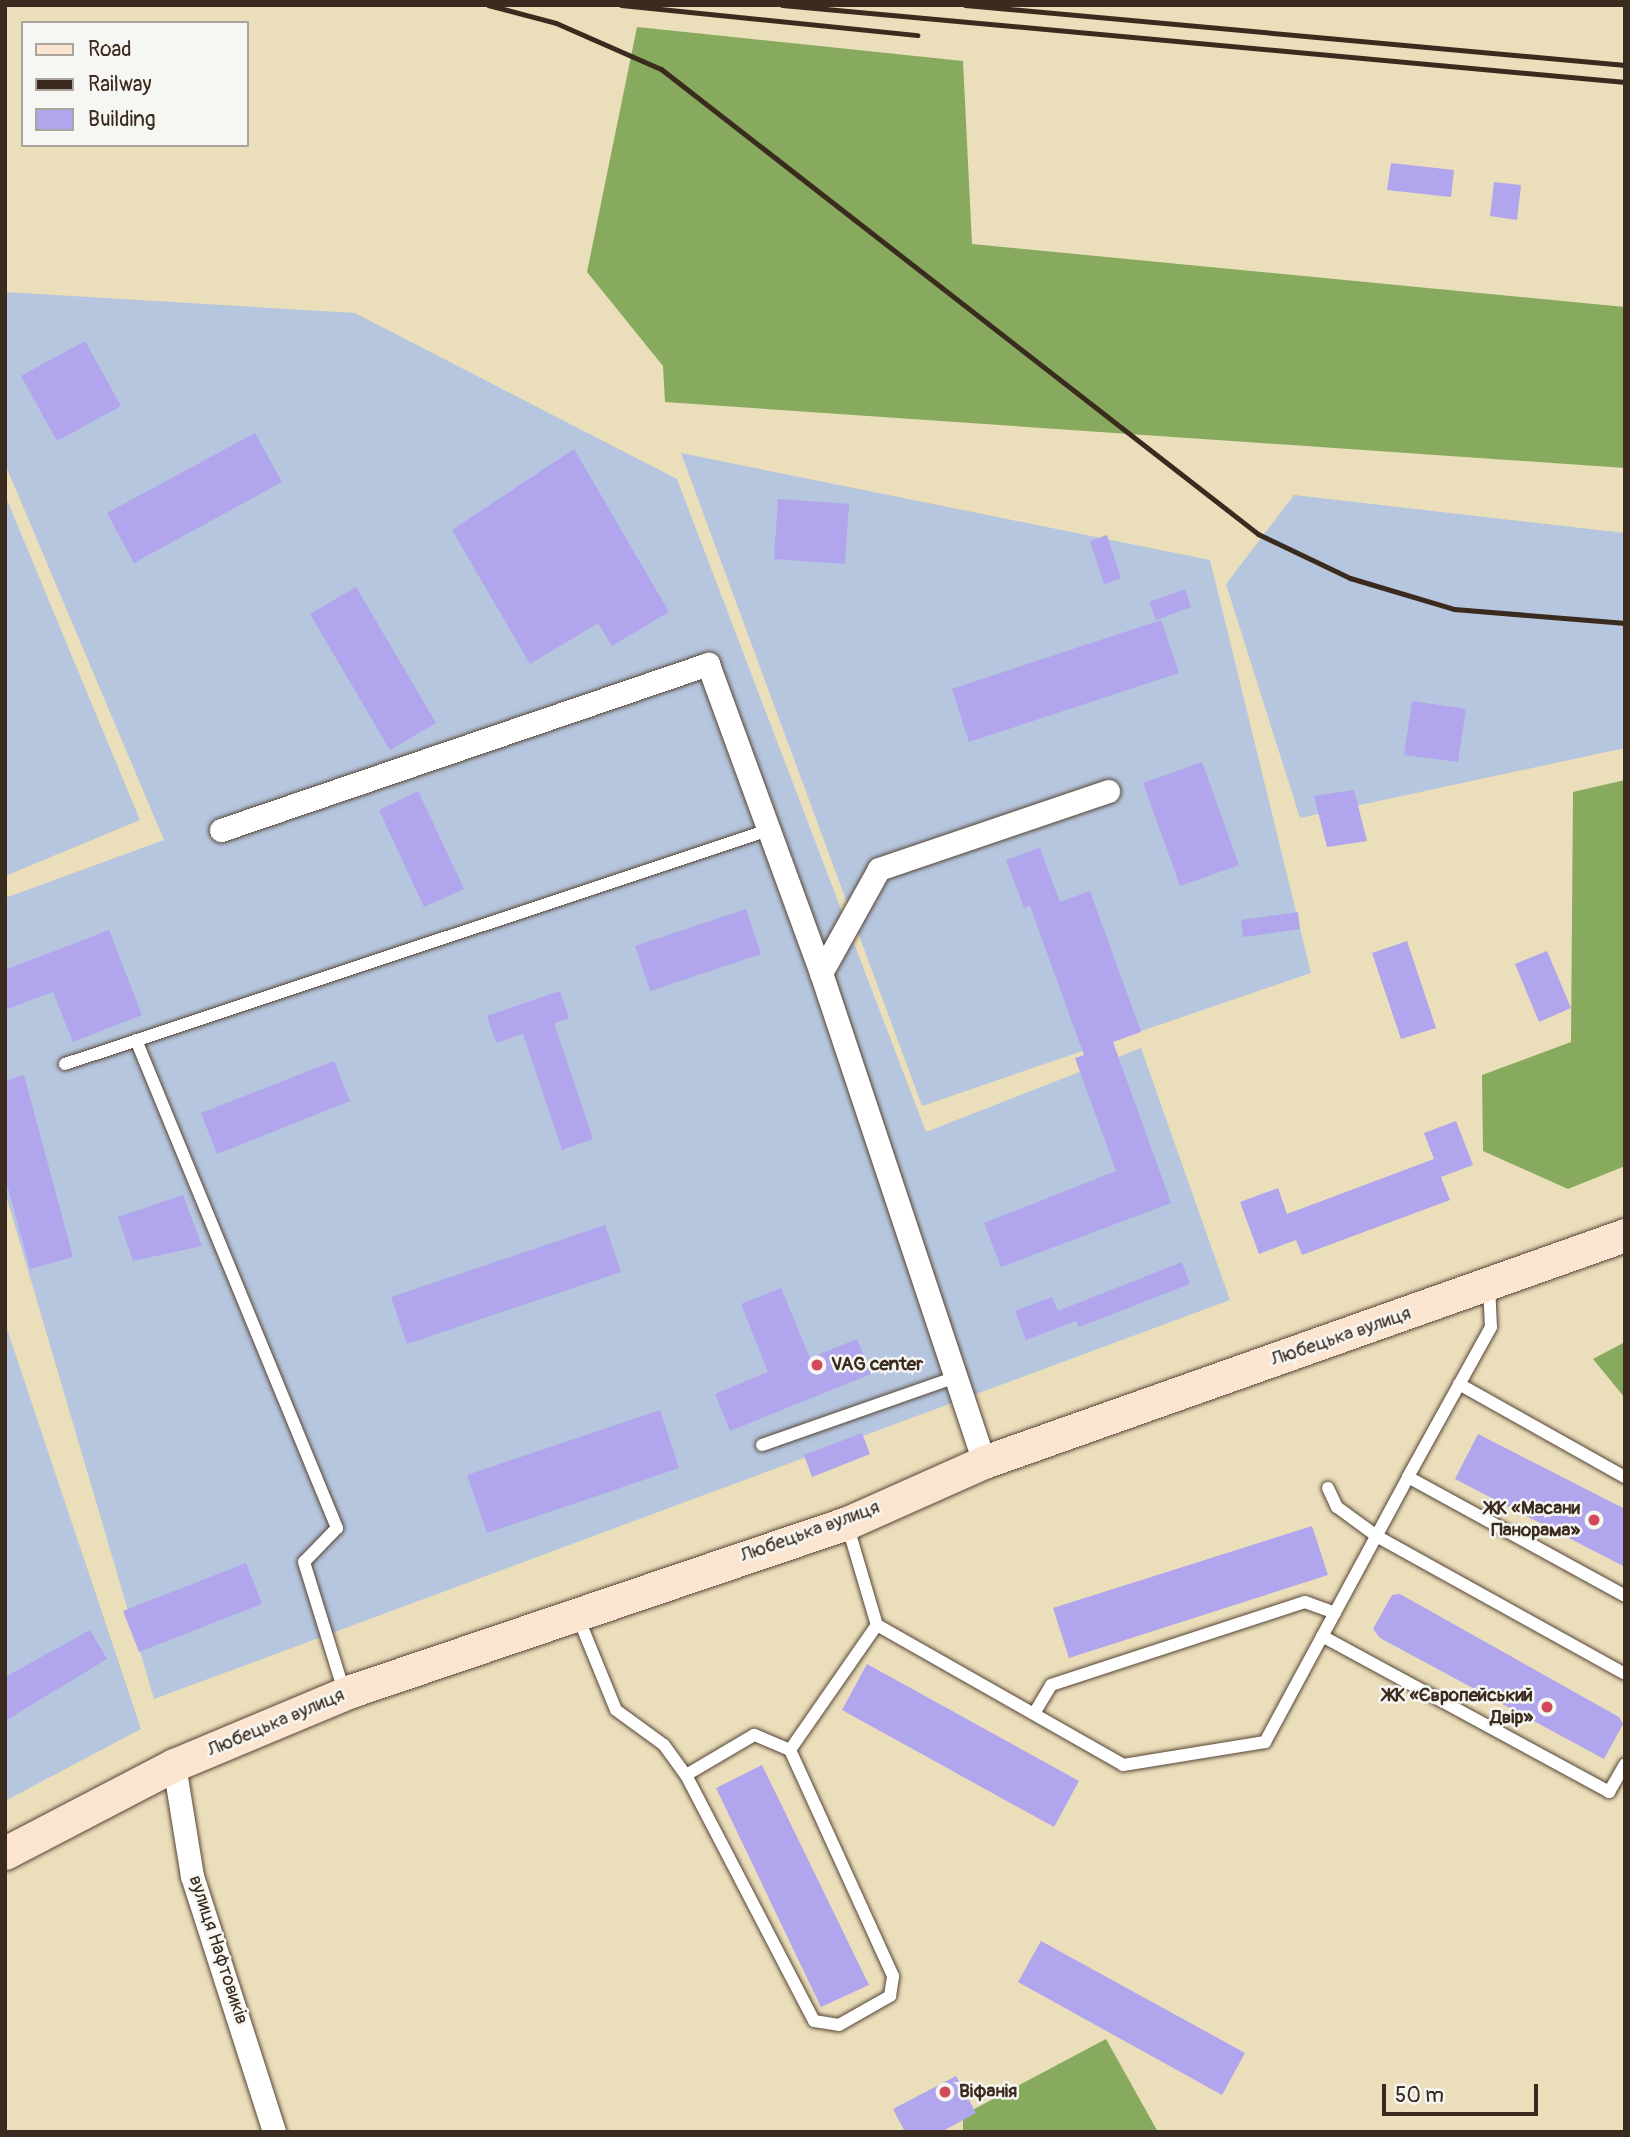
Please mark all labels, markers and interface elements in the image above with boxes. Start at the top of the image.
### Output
legend [21,21,248,147]
text: Road [88,36,132,63]
text: Railway [88,71,152,98]
text: Building [88,106,155,133]
street label: Любецька вулиця [1268,1302,1414,1372]
place label: VAG center [831,1354,923,1376]
marker: VAG center [809,1357,825,1373]
street label: Любецька вулиця [737,1496,883,1568]
place label: ЖК «Масани Панорама» [1485,1498,1580,1542]
marker: ЖК «Масани Панорама» [1586,1512,1602,1528]
street label: Любецька вулиця [204,1684,348,1762]
place label: ЖК «Європейський Двір» [1383,1685,1533,1729]
marker: ЖК «Європейський Двір» [1539,1699,1555,1715]
street label: вулиця Нафтовиків [183,1873,253,2027]
scale bar [1385,2070,1541,2114]
place label: Віфанія [959,2081,1017,2103]
text: 50 m [1395,2082,1444,2109]
marker: Віфанія [937,2084,953,2100]

